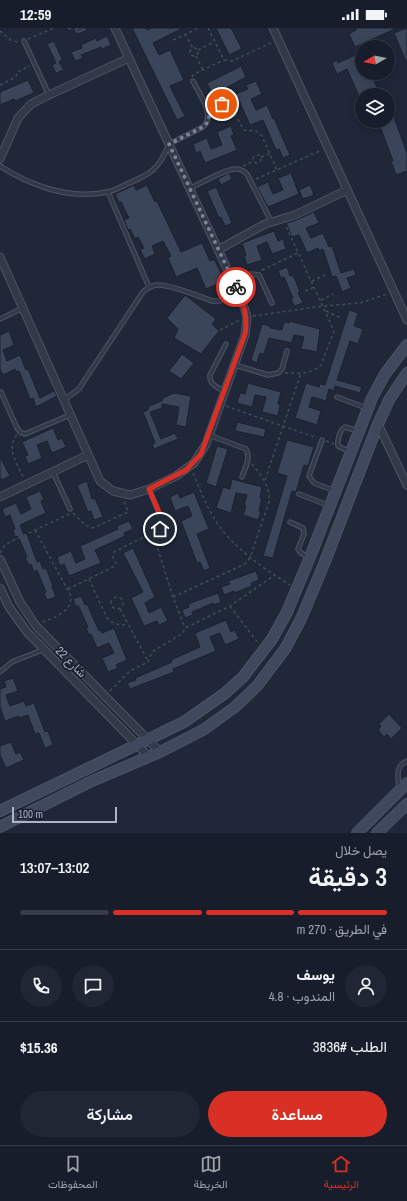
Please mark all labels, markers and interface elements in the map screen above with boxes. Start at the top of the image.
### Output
text: 12:59 [20,4,51,25]
north arrow [355,40,395,80]
map controls [355,40,395,128]
pin [205,87,239,121]
button: layers [355,88,395,128]
icon: bag [211,93,233,115]
courier [216,267,256,307]
icon: bike [225,276,247,298]
pin [143,512,177,546]
icon: home [149,518,171,540]
street label: شارع 22 [51,643,90,682]
scale bar [12,805,117,824]
text: 100 m [18,807,43,821]
text: يصل خلال [335,842,387,859]
text: 13:02–13:07 [20,857,89,878]
text: 3 دقيقة [308,859,387,894]
text: في الطريق · 270 m [296,921,387,938]
text: يوسف [297,964,335,985]
button: phone [20,965,62,1007]
button: chat [72,965,114,1007]
button: person [345,965,387,1007]
text: المندوب · 4.8 [269,988,335,1005]
text: الطلب #3836 [313,1036,387,1057]
text: $15.36 [20,1037,58,1058]
button: مشاركة [20,1091,200,1137]
button: مساعدة [208,1091,387,1137]
tab: المحفوظات [48,1153,98,1194]
tab: الخريطة [194,1153,228,1194]
tab: الرئيسية [323,1153,359,1194]

